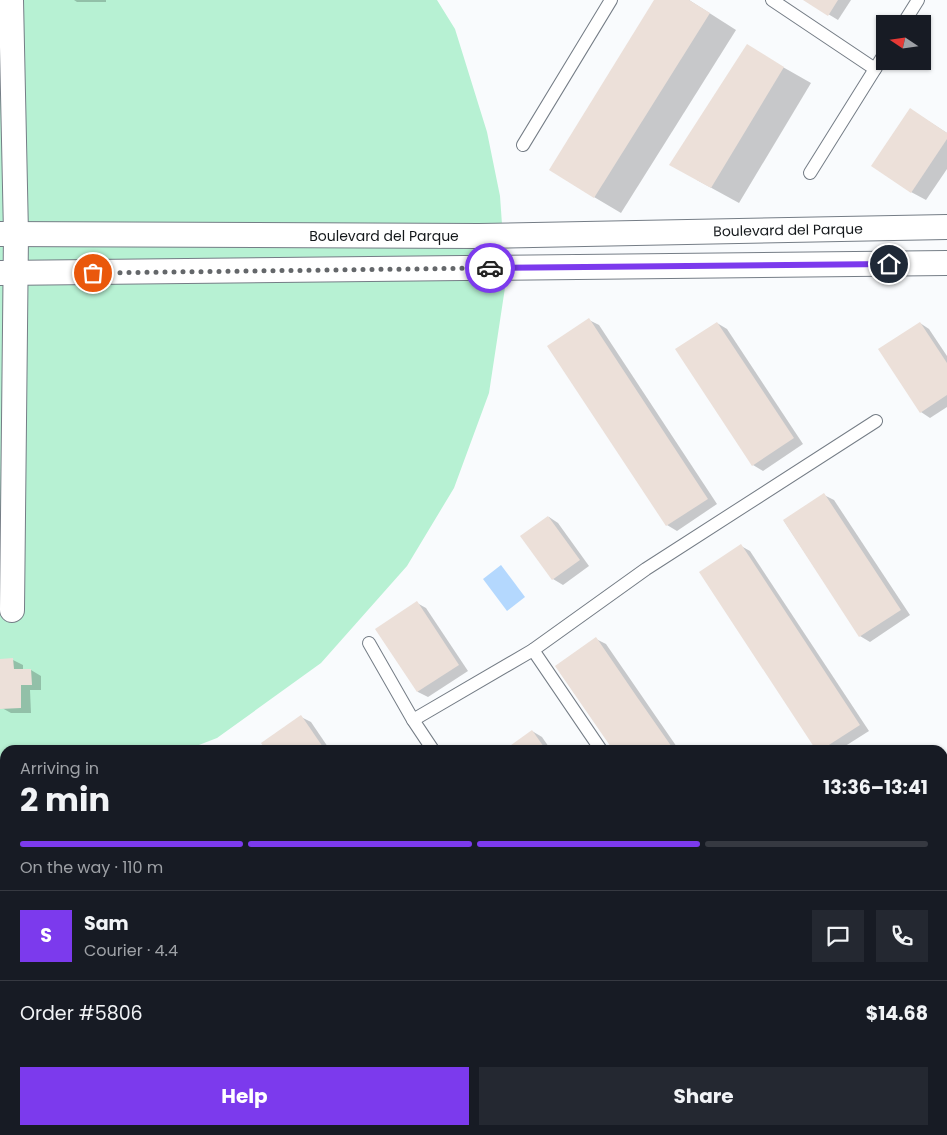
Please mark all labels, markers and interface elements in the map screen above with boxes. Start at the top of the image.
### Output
north arrow [876,15,931,70]
map controls [876,15,931,70]
street label: Boulevard del Parque [713,219,863,241]
street label: Boulevard del Parque [309,226,459,246]
courier [465,243,515,293]
pin [868,243,910,285]
icon: home [875,250,903,278]
pin [72,252,114,294]
icon: car [476,254,504,282]
icon: bag [79,259,107,287]
text: Arriving in [20,757,99,780]
text: 13:36–13:41 [823,774,928,801]
text: 2 min [20,777,110,822]
text: On the way · 110 m [20,856,163,879]
text: Sam [84,910,129,937]
button: chat [812,910,864,962]
button: phone [876,910,928,962]
text: S [40,922,52,949]
text: Courier · 4.4 [84,939,178,962]
text: Order #5806 [20,1000,143,1027]
text: $14.68 [866,1000,928,1027]
button: Help [20,1067,469,1125]
button: Share [479,1067,928,1125]

